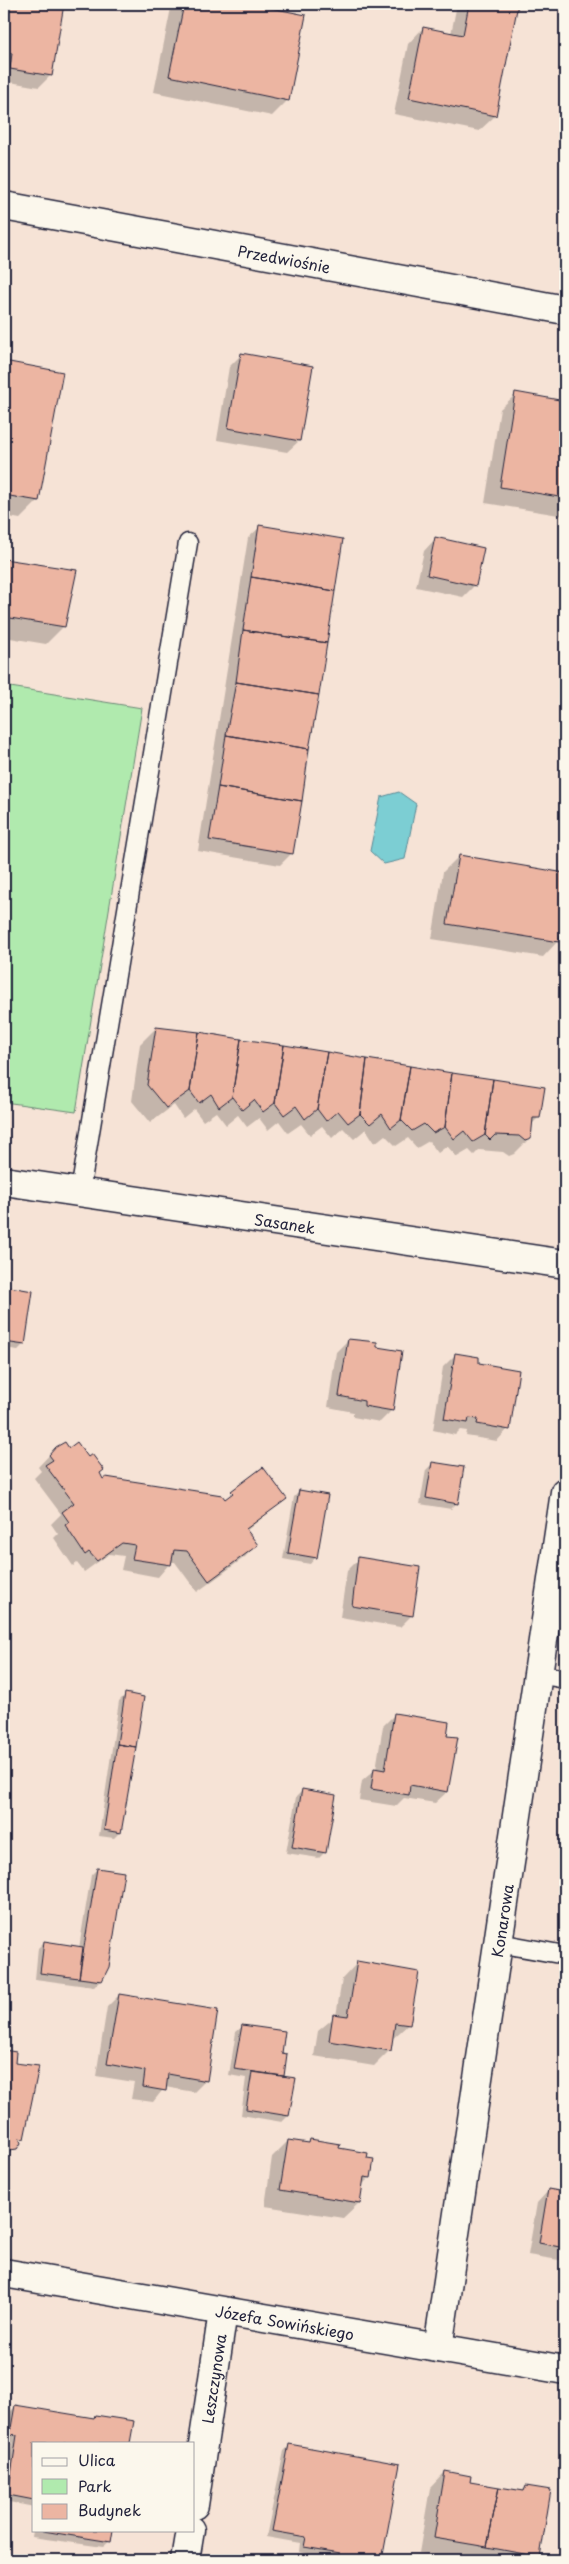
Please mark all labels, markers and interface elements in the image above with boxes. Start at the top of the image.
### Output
street label: Przedwiośnie [236,238,332,278]
street label: Sasanek [253,1207,317,1238]
street label: Konarowa [485,1882,518,1959]
street label: Józefa Sowińskiego [214,2298,356,2345]
street label: Leszczynowa [195,2331,231,2425]
legend [32,2442,195,2532]
text: Ulica [78,2448,116,2471]
text: Park [78,2474,112,2497]
text: Budynek [78,2498,141,2521]

